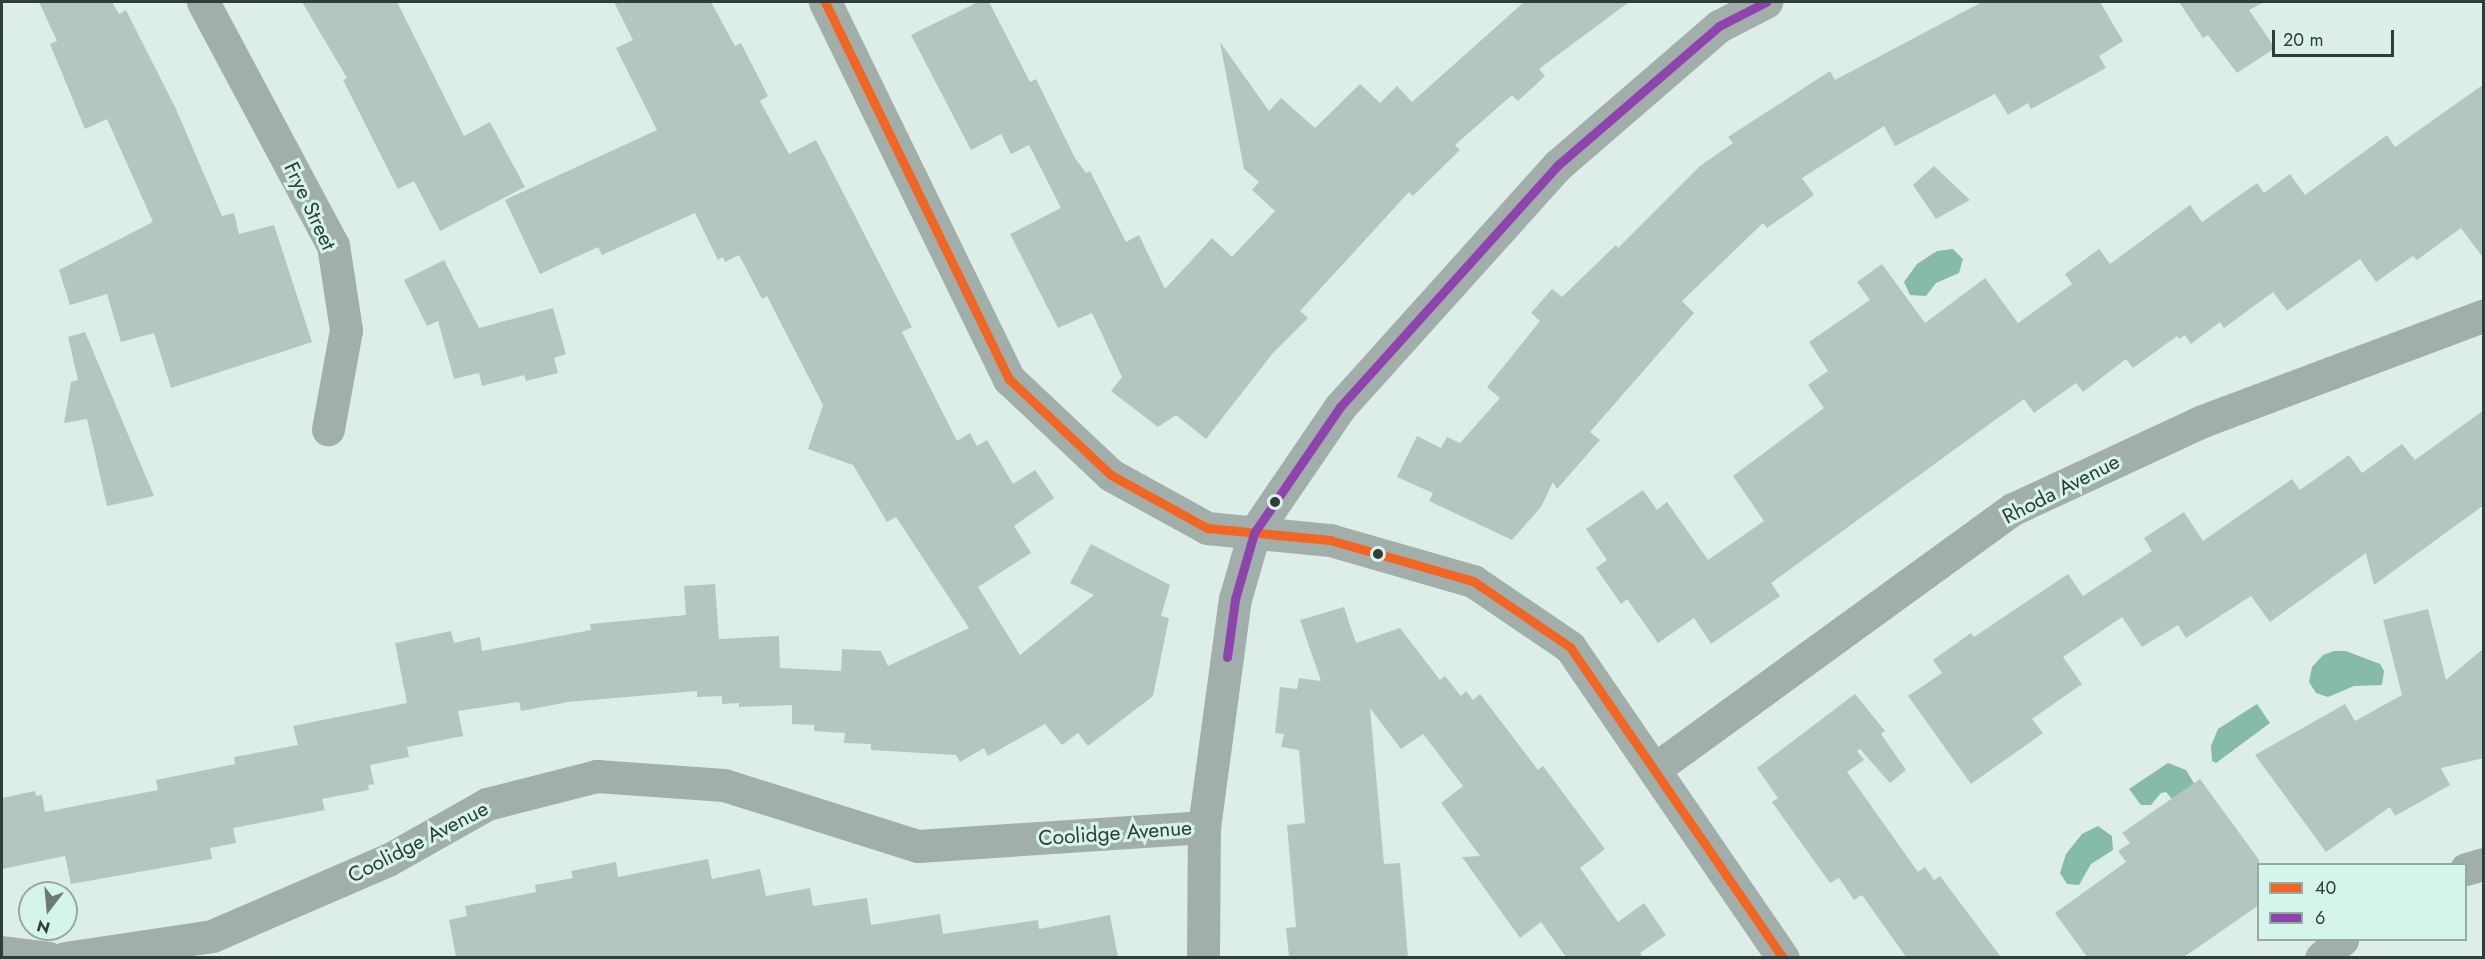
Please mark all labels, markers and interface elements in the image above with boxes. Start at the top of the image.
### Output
scale bar [2275,18,2396,56]
text: 20 m [2283,27,2323,53]
street label: Frye Street [279,158,341,254]
street label: Rhoda Avenue [1998,449,2124,529]
unlabelled marker [1269,496,1281,508]
unlabelled marker [1372,548,1384,560]
street label: Coolidge Avenue [344,796,492,888]
street label: Coolidge Avenue [1037,815,1193,851]
legend [2257,863,2467,941]
text: 40 [2315,875,2336,901]
north arrow [18,881,78,941]
text: 6 [2315,905,2325,931]
text: N [34,914,53,940]

